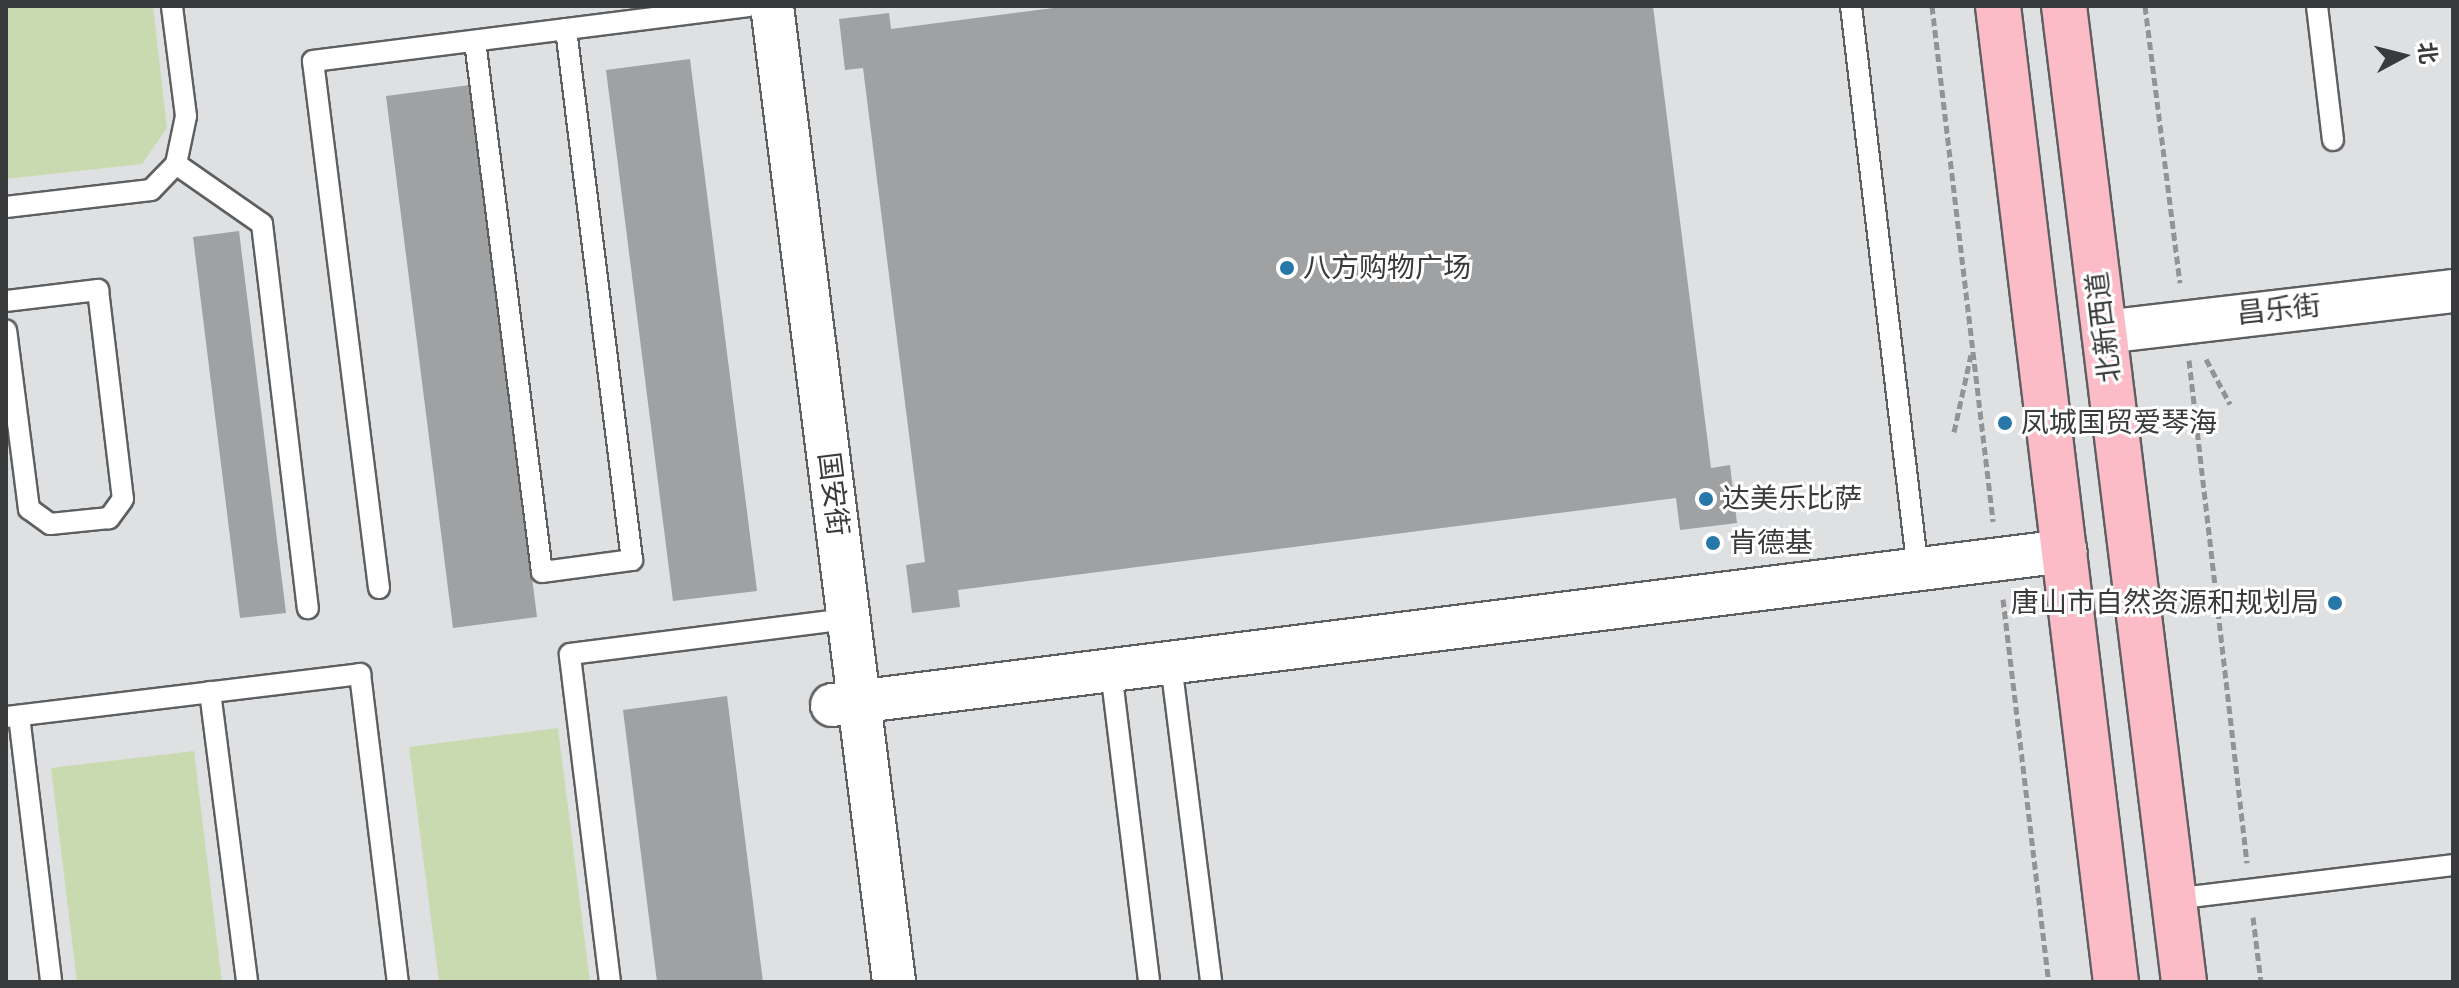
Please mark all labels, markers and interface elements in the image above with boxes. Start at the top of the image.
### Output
north arrow [2363,16,2443,96]
text: 北 [2413,40,2442,66]
place label: 八方购物广场 [1303,251,1471,285]
marker: 八方购物广场 [1278,259,1296,277]
street label: 北新西道 [2081,269,2127,385]
street label: 昌乐街 [2235,289,2323,331]
place label: 凤城国贸爱琴海 [2021,406,2217,440]
marker: 凤城国贸爱琴海 [1996,414,2014,432]
street label: 国安街 [811,450,855,538]
place label: 达美乐比萨 [1722,482,1862,516]
marker: 达美乐比萨 [1697,490,1715,508]
place label: 肯德基 [1729,526,1813,560]
marker: 肯德基 [1704,534,1722,552]
place label: 唐山市自然资源和规划局 [2011,586,2319,620]
marker: 唐山市自然资源和规划局 [2326,594,2344,612]

